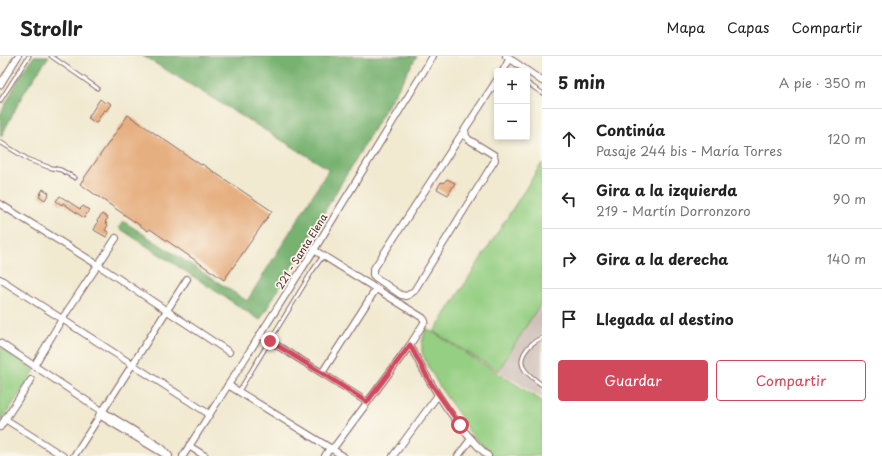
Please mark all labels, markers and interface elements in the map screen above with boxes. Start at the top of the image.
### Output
text: Strollr [20,14,83,42]
text: Mapa [667,17,705,38]
text: Capas [727,17,769,38]
text: Compartir [791,17,862,38]
map controls [494,68,530,140]
button: + [494,68,530,104]
text: 5 min [558,69,605,95]
text: A pie · 350 m [779,73,866,92]
button: − [494,104,530,140]
text: Continúa [596,118,665,141]
icon: ahead [558,128,580,150]
text: 120 m [827,129,866,148]
text: Pasaje 244 bis - María Torres [596,141,782,160]
text: Gira a la izquierda [596,178,737,201]
icon: left [558,188,580,210]
text: 90 m [833,189,866,208]
text: 219 - Martín Dorronzoro [596,201,751,220]
street label: 221 - Santa Elena [272,210,331,292]
text: Gira a la derecha [596,247,728,270]
icon: right [558,248,580,270]
text: 140 m [827,249,866,268]
text: Llegada al destino [596,307,734,330]
icon: arrive [558,308,580,330]
route end [261,332,279,350]
button: Guardar [558,360,708,401]
button: Compartir [716,360,866,401]
route start [451,416,469,434]

